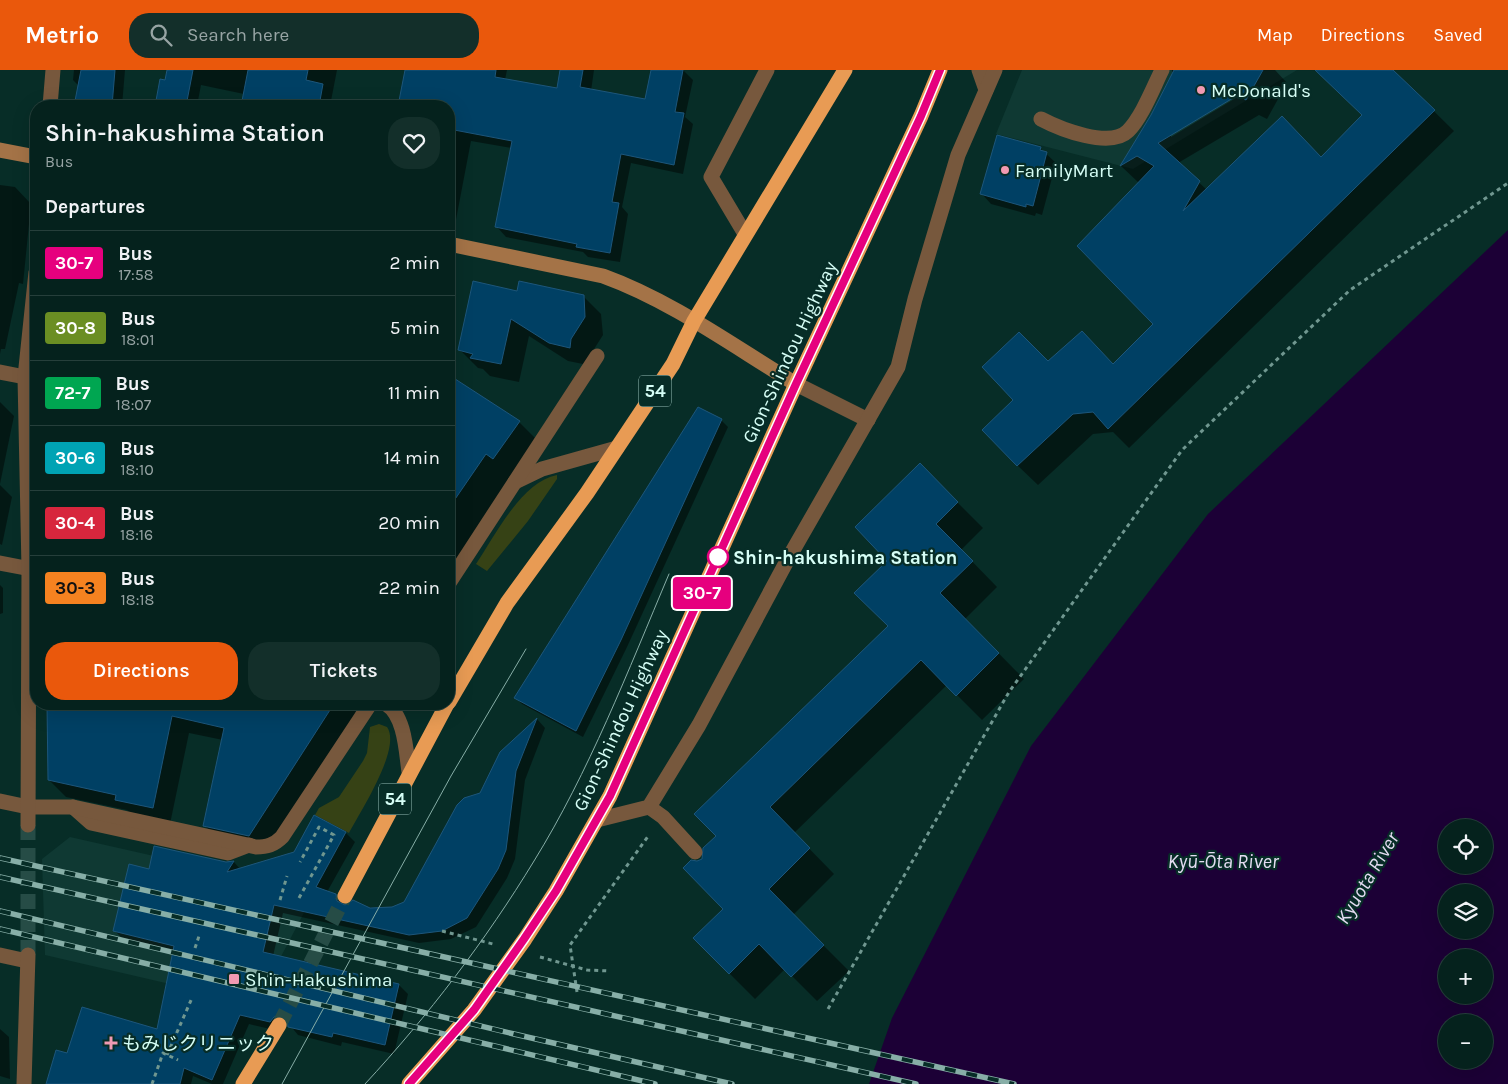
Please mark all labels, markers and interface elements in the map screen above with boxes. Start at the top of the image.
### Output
search box [129,13,479,58]
text: Metrio [25,21,99,49]
icon: search [147,21,175,49]
text: Search here [187,24,289,46]
text: Map [1257,24,1293,46]
text: Directions [1321,24,1405,46]
text: Saved [1433,24,1483,46]
place label: McDonald's [1211,80,1311,102]
marker: McDonald's [1195,84,1207,96]
button: heart [388,117,440,169]
text: Shin-hakushima Station [45,119,325,147]
text: Bus [45,152,73,171]
place label: FamilyMart [1015,160,1113,182]
marker: FamilyMart [999,164,1011,176]
text: Departures [45,196,145,218]
text: Bus [118,243,153,265]
text: 30-7 [55,252,93,274]
text: 2 min [390,252,440,274]
street label: Gion-Shindou Highway [738,258,842,447]
text: 17:58 [118,265,154,284]
text: Bus [121,308,155,330]
text: 30-8 [55,317,96,339]
text: 5 min [390,317,440,339]
text: 18:01 [121,330,155,349]
text: Bus [116,373,150,395]
road number: 54 [639,376,671,406]
text: 72-7 [55,382,91,404]
text: 11 min [388,382,440,404]
text: 18:07 [116,395,151,414]
text: Bus [120,438,154,460]
text: 30-6 [55,447,95,469]
text: 14 min [384,447,440,469]
text: 18:10 [120,460,154,479]
text: Bus [120,503,154,525]
text: 30-4 [55,512,95,534]
text: 20 min [378,512,440,534]
text: 18:16 [120,525,153,544]
marker: Shin-hakushima Station [707,546,729,568]
place label: Shin-hakushima Station [733,547,957,569]
text: Bus [121,568,155,590]
text: 30-3 [55,577,96,599]
text: 22 min [379,577,440,599]
line badge: 30-7 [667,577,737,609]
text: 30-7 [683,582,721,604]
text: 18:18 [121,590,154,609]
street label: Gion-Shindou Highway [569,626,673,815]
button: Directions [45,642,238,700]
button: Tickets [248,642,440,700]
road number: 54 [379,784,411,814]
map controls [1438,819,1493,1069]
button: locate [1438,819,1493,874]
water label: Kyuota River [1331,827,1404,928]
water label: Kyū-Ōta River [1167,850,1280,873]
button: layers [1438,884,1493,939]
button: + [1438,949,1493,1004]
place label: Shin-Hakushima [245,969,392,991]
marker: Shin-Hakushima [227,972,241,986]
button: − [1438,1014,1493,1069]
place label: もみじクリニック [122,1033,274,1055]
marker: もみじクリニック [104,1036,118,1050]

